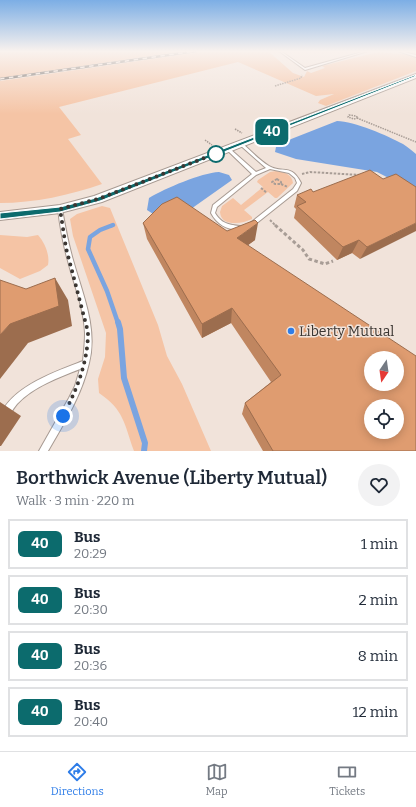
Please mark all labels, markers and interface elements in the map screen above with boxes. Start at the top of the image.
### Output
line badge: 40 [254,119,290,145]
text: 40 [263,123,281,140]
unlabelled marker [207,145,225,163]
place label: Liberty Mutual [299,323,394,340]
marker: Liberty Mutual [286,326,296,336]
north arrow [364,351,404,391]
map controls [364,351,404,439]
button: locate [364,399,404,439]
your location [53,406,73,426]
button: heart [358,464,400,506]
text: Borthwick Avenue (Liberty Mutual) [16,466,327,489]
text: Walk · 3 min · 220 m [16,493,134,508]
text: Bus [74,528,100,546]
text: 40 [31,535,49,552]
text: 1 min [361,535,398,553]
text: 20:29 [74,546,107,561]
text: Bus [74,584,100,602]
text: 40 [31,591,49,608]
text: 2 min [359,591,398,609]
text: 20:30 [74,602,108,617]
text: Bus [74,640,100,658]
text: 40 [31,647,49,664]
text: 8 min [358,647,398,665]
text: 20:36 [74,658,107,673]
text: Bus [74,696,100,714]
text: 40 [31,703,49,720]
text: 12 min [352,703,398,721]
text: 20:40 [74,714,108,729]
tab: Directions [51,761,104,798]
tab: Map [205,761,228,798]
tab: Tickets [329,761,365,798]

